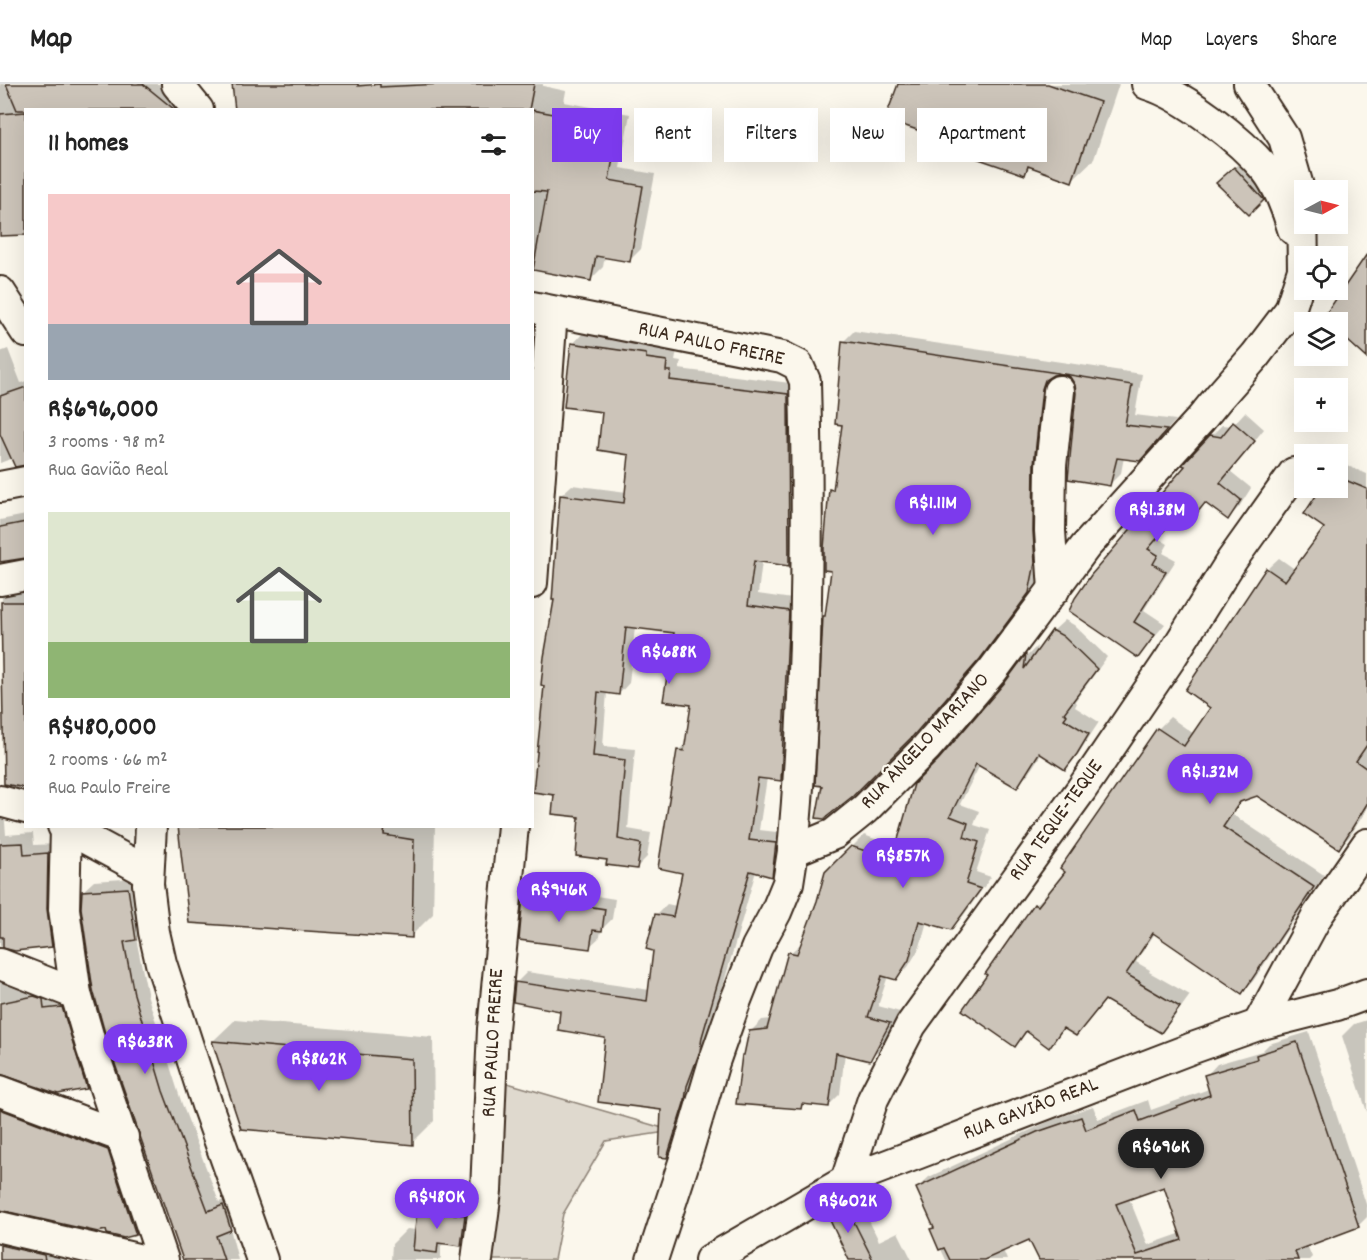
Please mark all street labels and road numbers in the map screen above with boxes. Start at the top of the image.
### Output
street label: RUA PAULO FREIRE [635,315,787,375]
street label: RUA ÂNGELO MARIANO [854,667,998,817]
street label: RUA TEQUE-TEQUE [1003,754,1112,888]
street label: RUA PAULO FREIRE [475,968,513,1118]
street label: RUA GAVIÃO REAL [959,1070,1103,1150]

